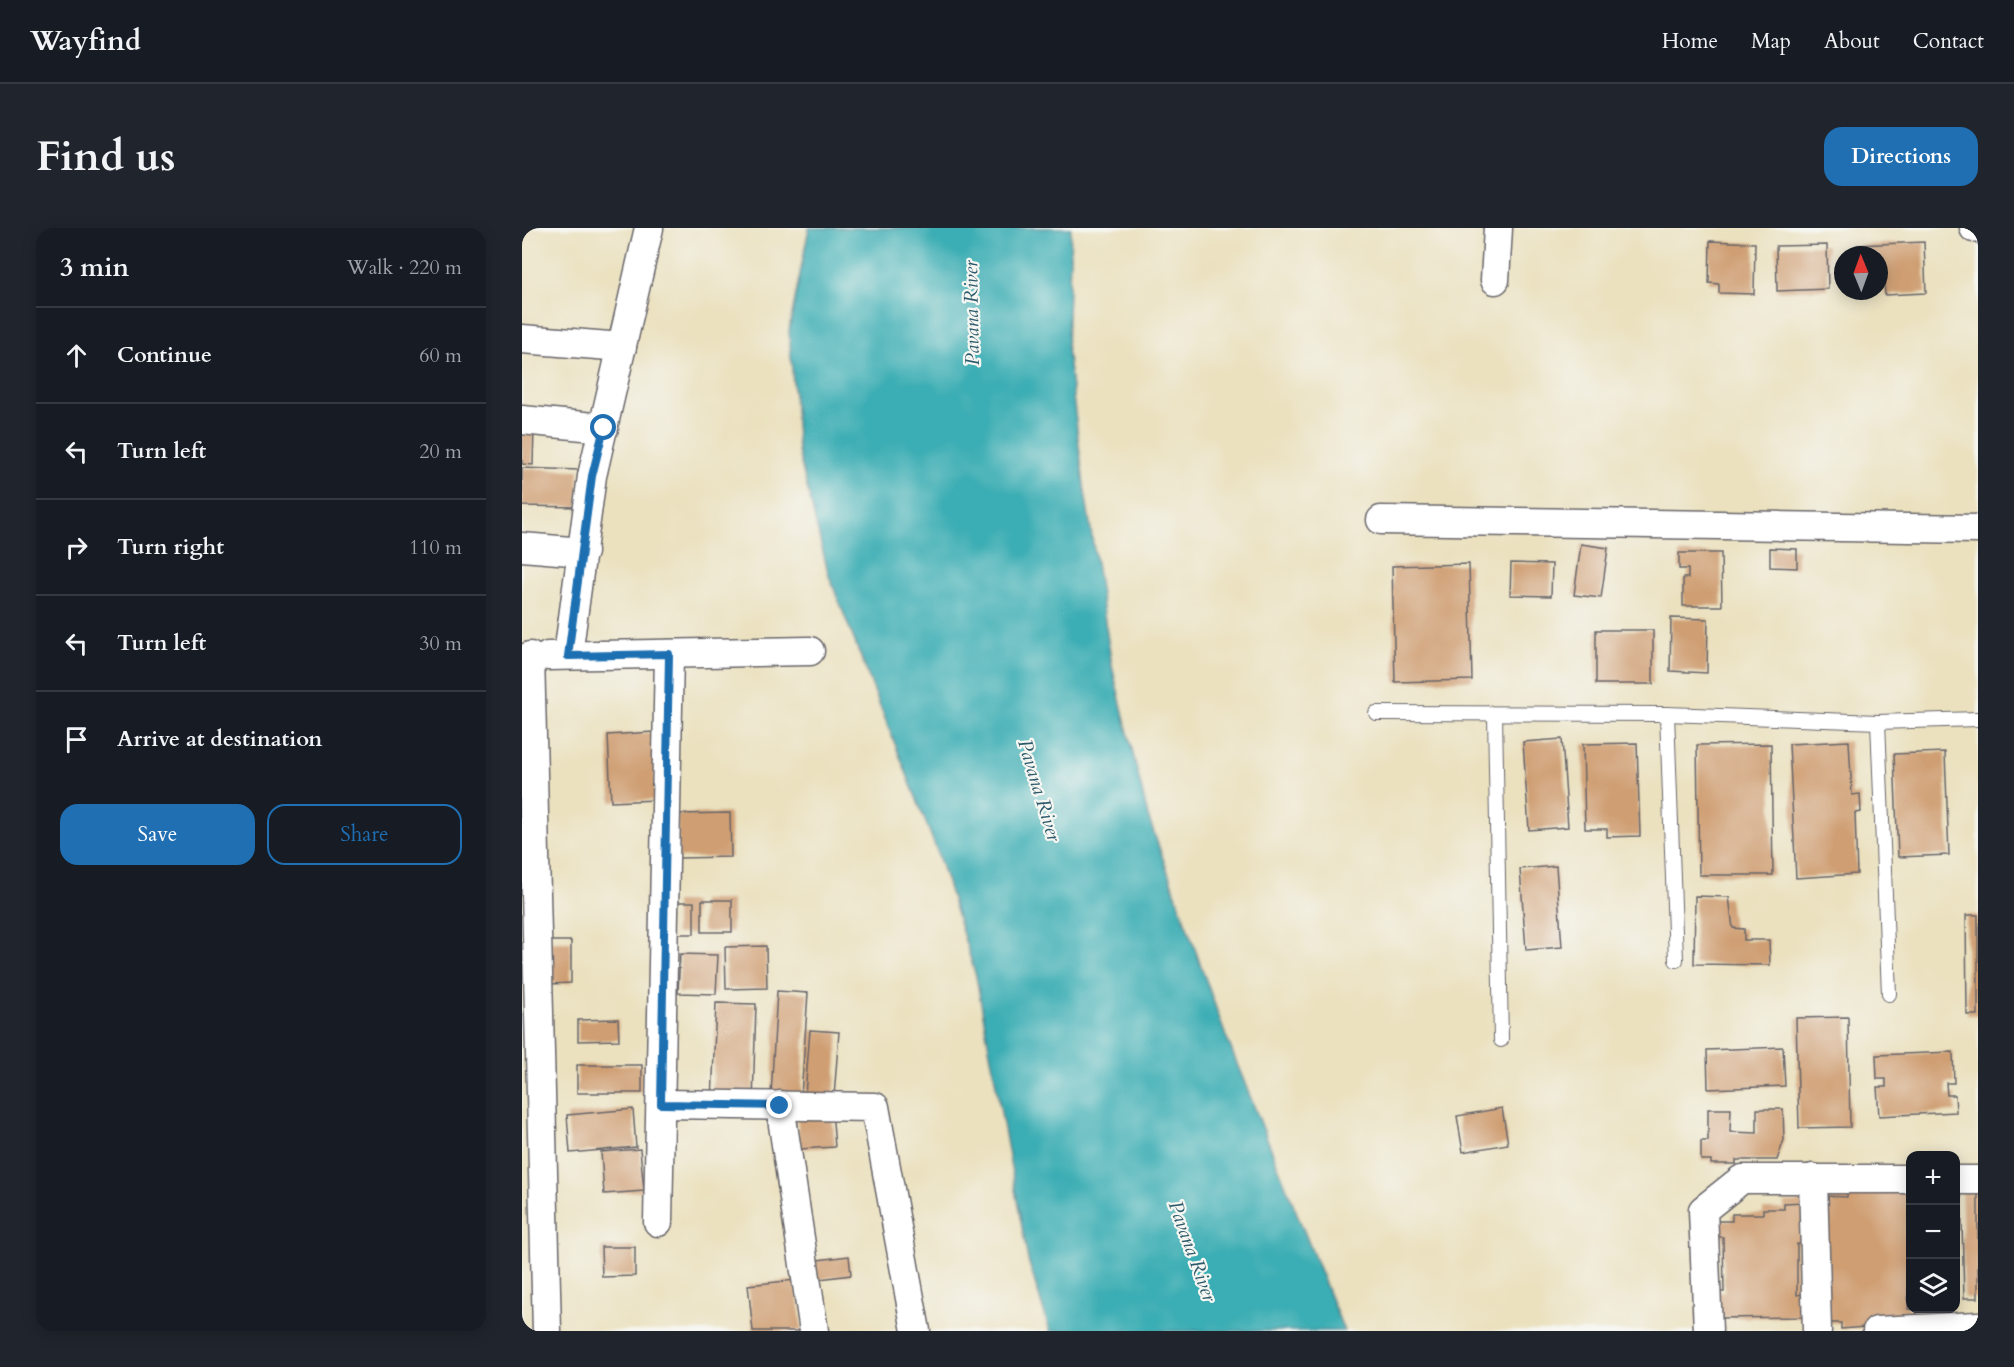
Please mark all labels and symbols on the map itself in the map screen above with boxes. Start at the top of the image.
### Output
north arrow [1834,246,1888,300]
water label: Pavana River [957,259,986,366]
route start [590,414,616,440]
water label: Pavana River [1011,736,1068,846]
route end [766,1092,792,1118]
water label: Pavana River [1162,1197,1224,1307]

